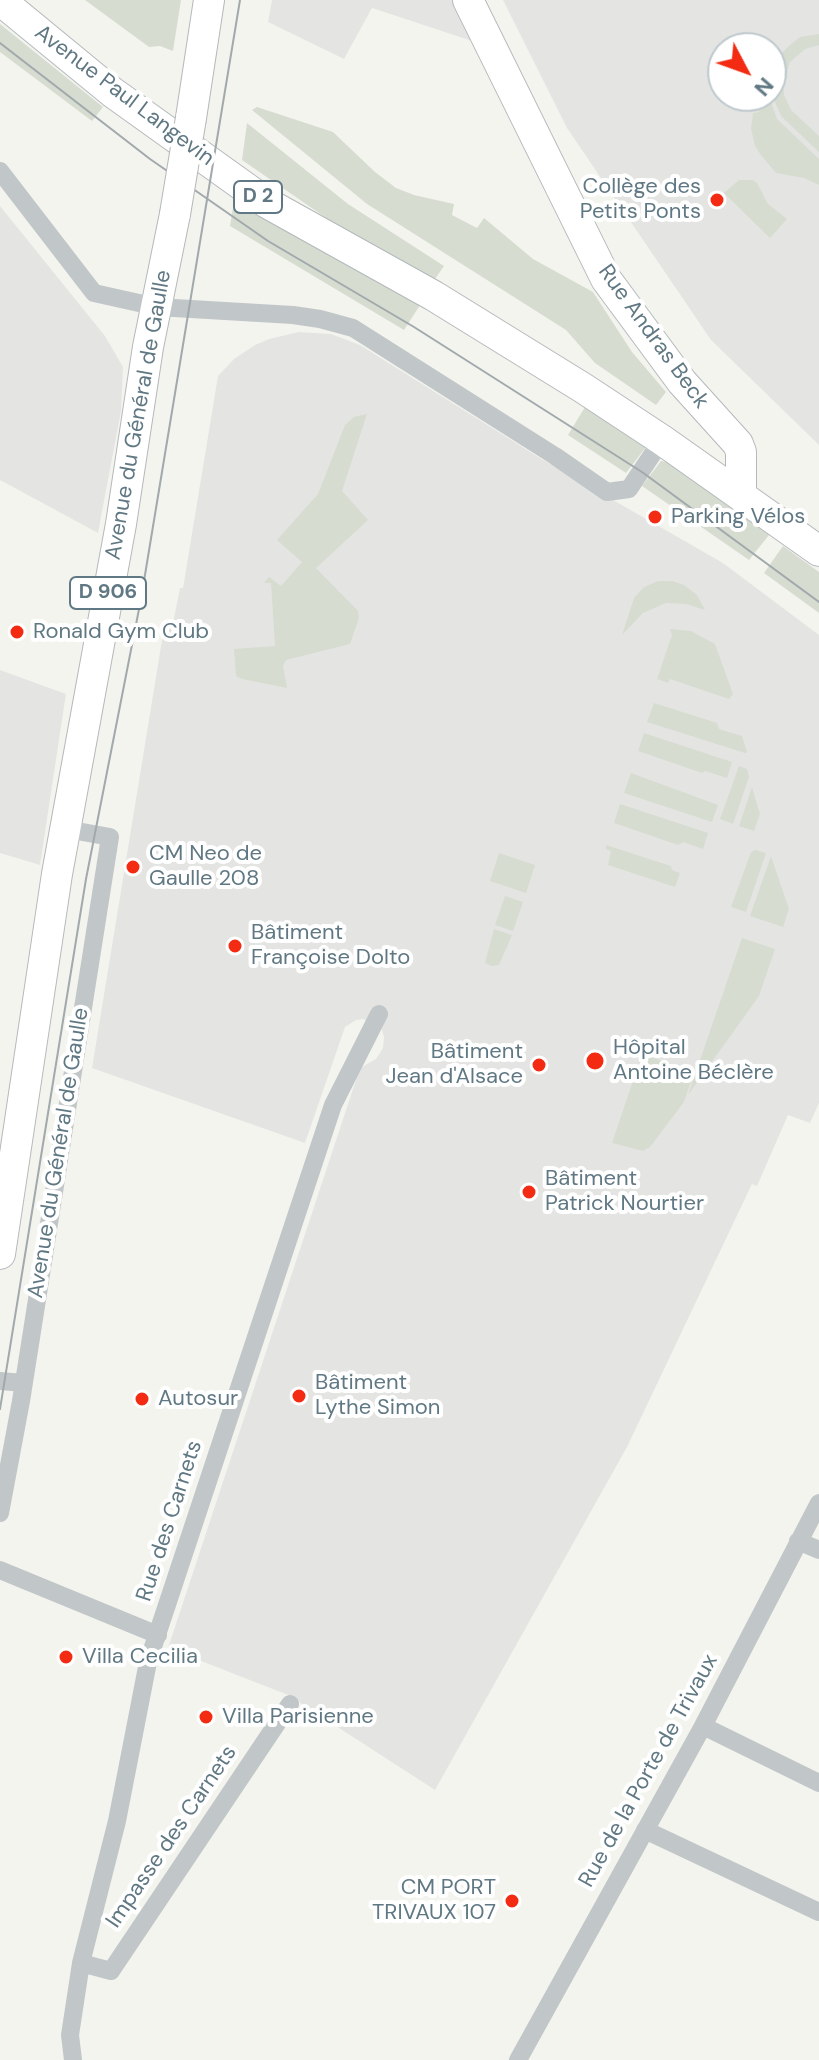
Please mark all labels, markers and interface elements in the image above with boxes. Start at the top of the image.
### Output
street label: Avenue Paul Langevin [29,20,219,172]
north arrow [707,32,787,112]
text: N [748,71,780,102]
place label: Collège des Petits Ponts [580,174,701,226]
road number: D 2 [234,181,282,213]
marker: Collège des Petits Ponts [708,191,726,209]
street label: Rue Andras Beck [592,260,714,414]
street label: Avenue du Général de Gaulle [100,268,178,562]
place label: Parking Vélos [671,504,805,530]
marker: Parking Vélos [646,508,664,526]
road number: D 906 [70,577,146,609]
place label: Ronald Gym Club [33,619,209,645]
marker: Ronald Gym Club [8,623,26,641]
place label: CM Neo de Gaulle 208 [149,841,262,892]
marker: CM Neo de Gaulle 208 [124,858,142,876]
place label: Bâtiment Françoise Dolto [251,920,410,972]
marker: Bâtiment Françoise Dolto [226,937,244,955]
street label: Avenue du Général de Gaulle [23,1006,95,1300]
place label: Hôpital Antoine Béclère [613,1035,774,1086]
place label: Bâtiment Jean d'Alsace [385,1039,523,1090]
marker: Hôpital Antoine Béclère [584,1050,606,1072]
marker: Bâtiment Jean d'Alsace [530,1056,548,1074]
place label: Bâtiment Patrick Nourtier [545,1166,704,1218]
marker: Bâtiment Patrick Nourtier [520,1183,538,1201]
place label: Bâtiment Lythe Simon [315,1370,440,1422]
place label: Autosur [158,1386,238,1412]
marker: Bâtiment Lythe Simon [290,1387,308,1405]
marker: Autosur [133,1390,151,1408]
street label: Rue des Carnets [132,1437,208,1605]
place label: Villa Cecilia [82,1644,198,1670]
marker: Villa Cecilia [57,1648,75,1666]
street label: Rue de la Porte de Trivaux [574,1650,724,1892]
place label: Villa Parisienne [222,1704,374,1730]
marker: Villa Parisienne [197,1708,215,1726]
street label: Impasse des Carnets [101,1741,243,1933]
place label: CM PORT TRIVAUX 107 [372,1875,496,1926]
marker: CM PORT TRIVAUX 107 [503,1892,521,1910]

